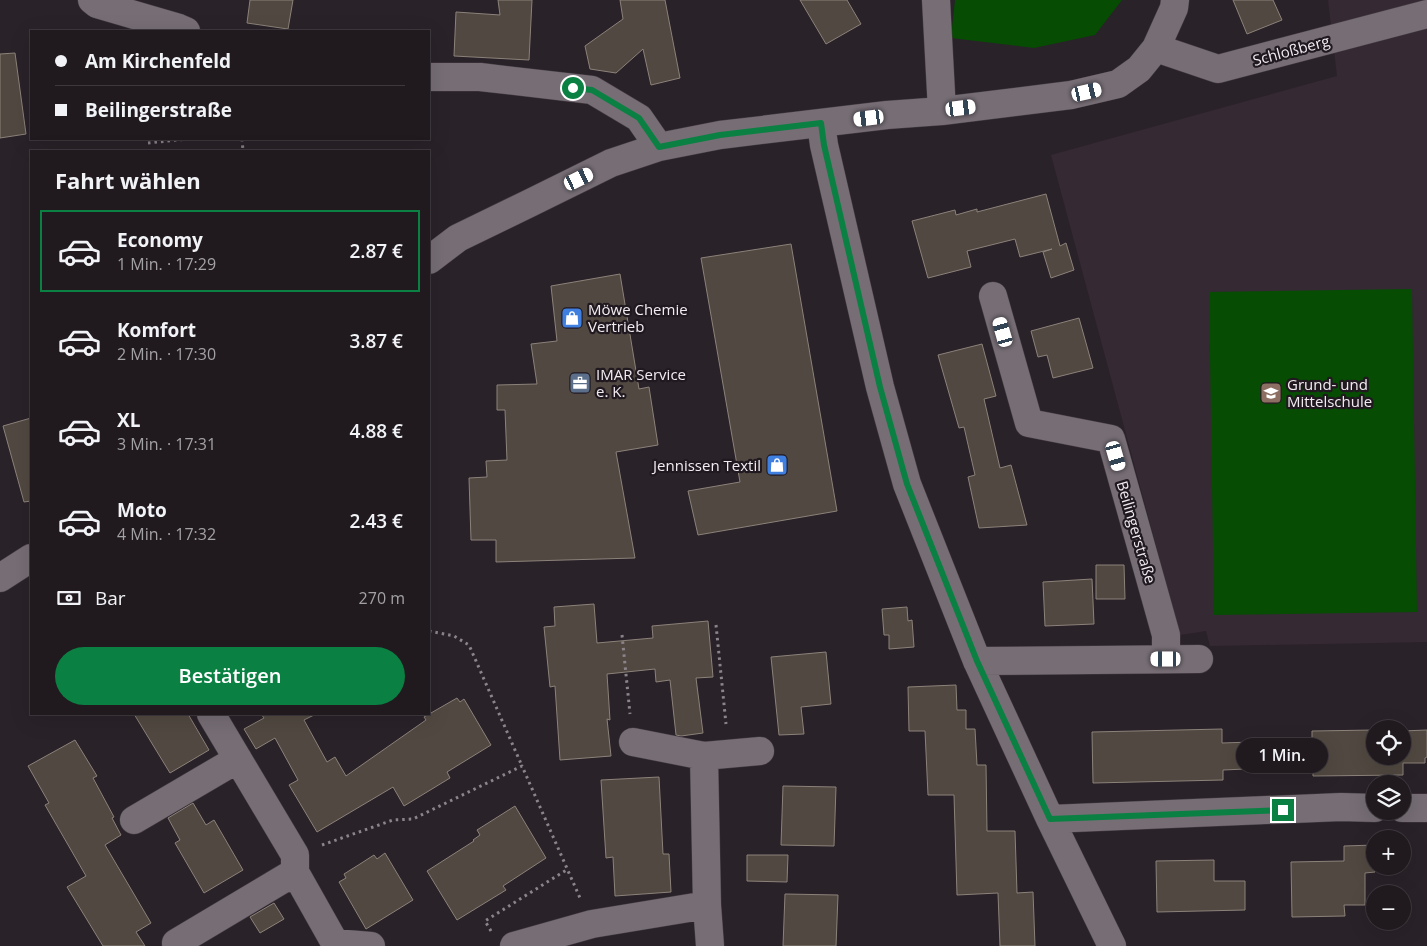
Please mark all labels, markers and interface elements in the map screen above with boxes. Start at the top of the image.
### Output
street label: Schloßberg [1250,30,1332,70]
text: Am Kirchenfeld [85,48,231,74]
route start [562,77,584,99]
car [1070,81,1103,103]
text: Beilingerstraße [85,97,232,123]
car [945,99,976,117]
car [853,109,884,127]
text: Fahrt wählen [55,165,201,195]
car [562,166,595,192]
text: Economy [117,227,203,253]
icon: car [57,229,102,274]
text: 2.87 € [349,238,403,264]
text: 1 Min. · 17:29 [117,253,216,275]
place label: Möwe Chemie Vertrieb [588,299,688,336]
shop icon: Möwe Chemie Vertrieb [560,306,584,330]
car [991,316,1014,348]
text: Komfort [117,317,196,343]
icon: car [57,319,102,364]
text: 3.87 € [349,328,403,354]
text: 2 Min. · 17:30 [117,343,216,365]
place label: IMAR Service e. K. [596,364,686,401]
office icon: IMAR Service e. K. [568,371,592,395]
place label: Grund- und Mittelschule [1287,374,1372,411]
school or university icon: Grund- und Mittelschule [1259,381,1283,405]
text: XL [117,407,140,433]
icon: car [57,409,102,454]
text: 4.88 € [349,418,403,444]
text: 3 Min. · 17:31 [117,433,216,455]
car [1104,440,1127,472]
shop icon: Jennissen Textil [765,453,789,477]
place label: Jennissen Textil [651,455,761,475]
street label: Beilingerstraße [1113,478,1161,586]
text: Moto [117,497,167,523]
icon: car [57,499,102,544]
text: 2.43 € [349,508,403,534]
text: 4 Min. · 17:32 [117,523,216,545]
icon: cash [55,584,83,612]
text: Bar [95,585,126,611]
text: 270 m [359,587,405,609]
button: Bestätigen [55,647,405,705]
car [1151,652,1181,667]
map controls [1366,720,1411,930]
button: locate [1366,720,1411,765]
callout: 1 Min. [1237,738,1329,772]
text: 1 Min. [1258,744,1306,766]
button: layers [1366,775,1411,820]
route end [1272,799,1294,821]
button: + [1366,830,1411,875]
button: − [1366,885,1411,930]

